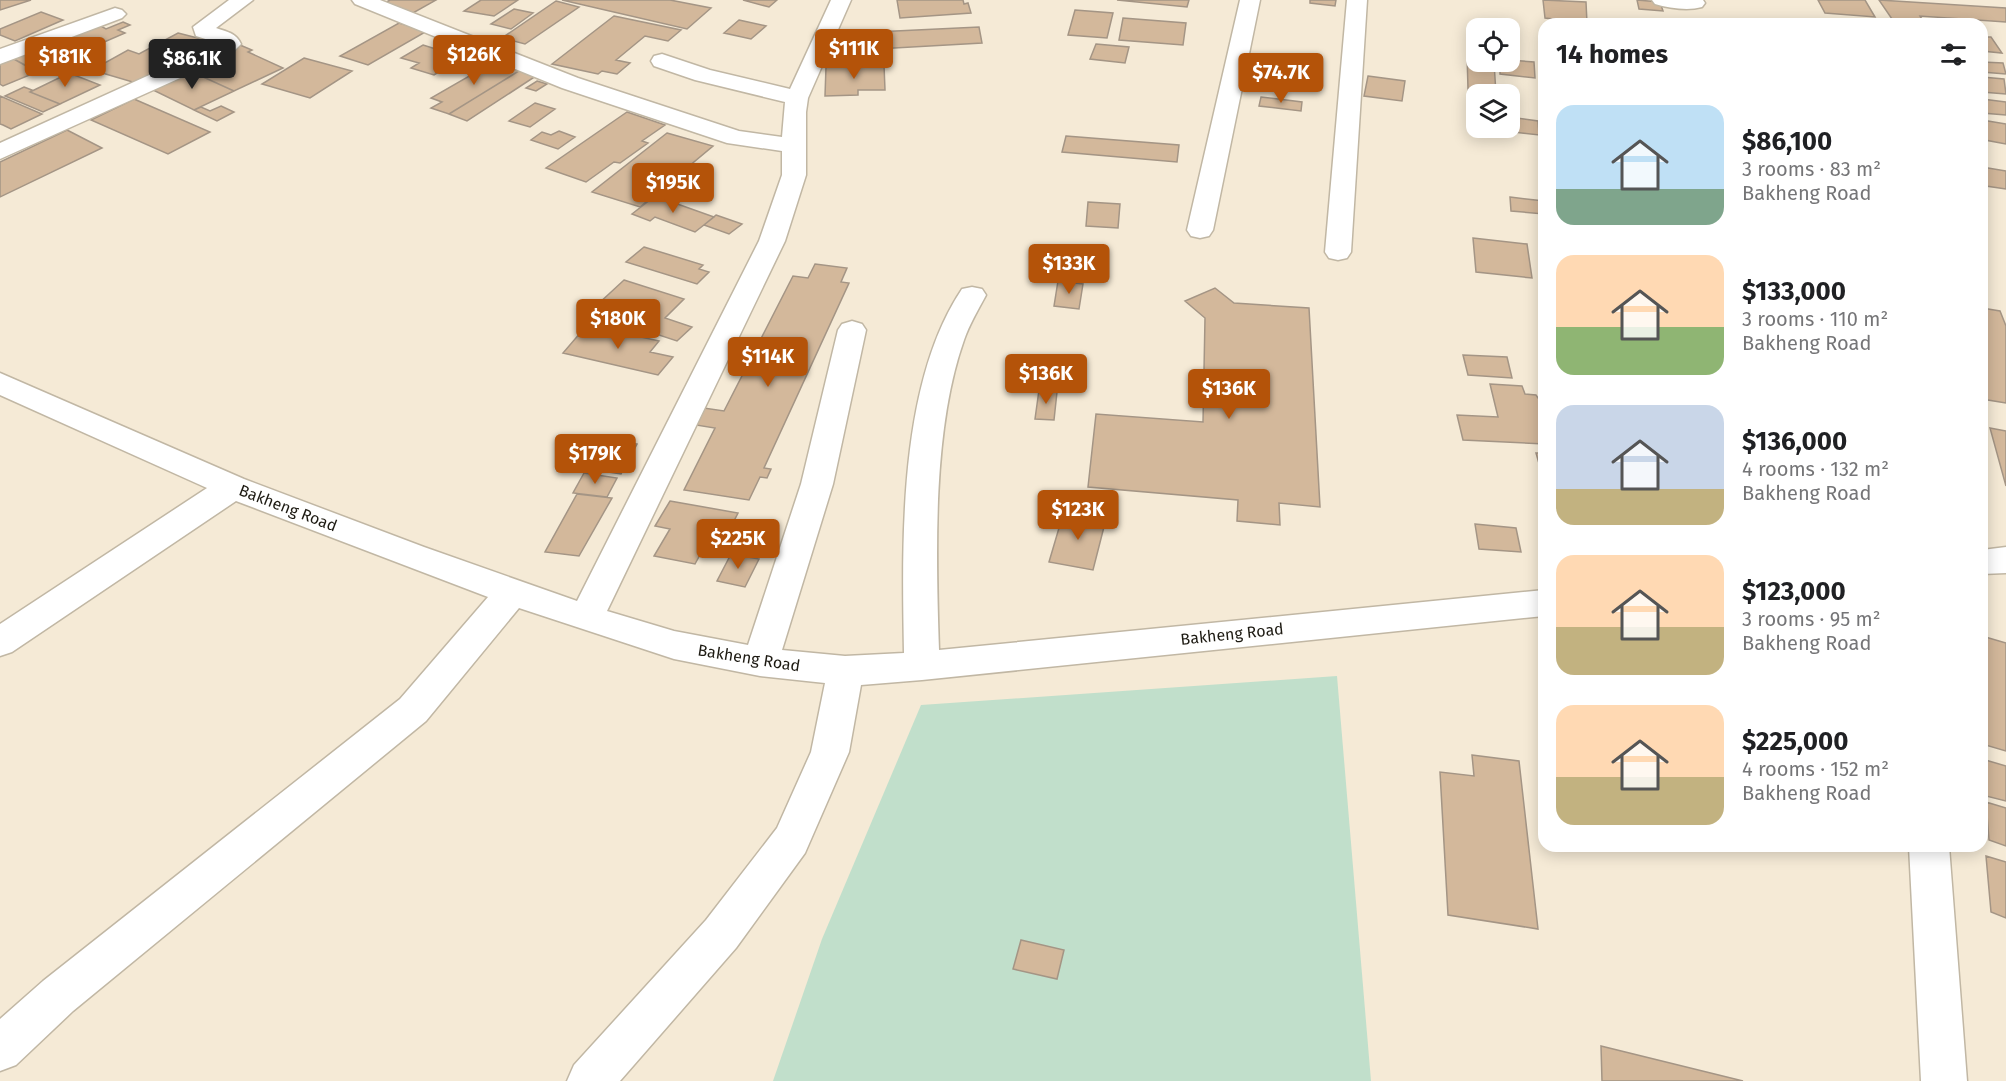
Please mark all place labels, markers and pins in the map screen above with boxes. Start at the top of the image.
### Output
pin: $111K [812,29,896,80]
pin: $126K [432,35,516,86]
pin: $181K [23,37,107,88]
pin: $86.1K [143,39,241,90]
pin: $74.7K [1232,53,1330,104]
pin: $195K [631,163,715,214]
pin: $133K [1027,244,1111,295]
pin: $180K [576,299,660,350]
pin: $114K [726,337,810,388]
pin: $136K [1004,354,1088,405]
pin: $136K [1187,369,1271,420]
pin: $179K [553,434,637,485]
pin: $123K [1036,490,1120,541]
pin: $225K [696,519,780,570]

